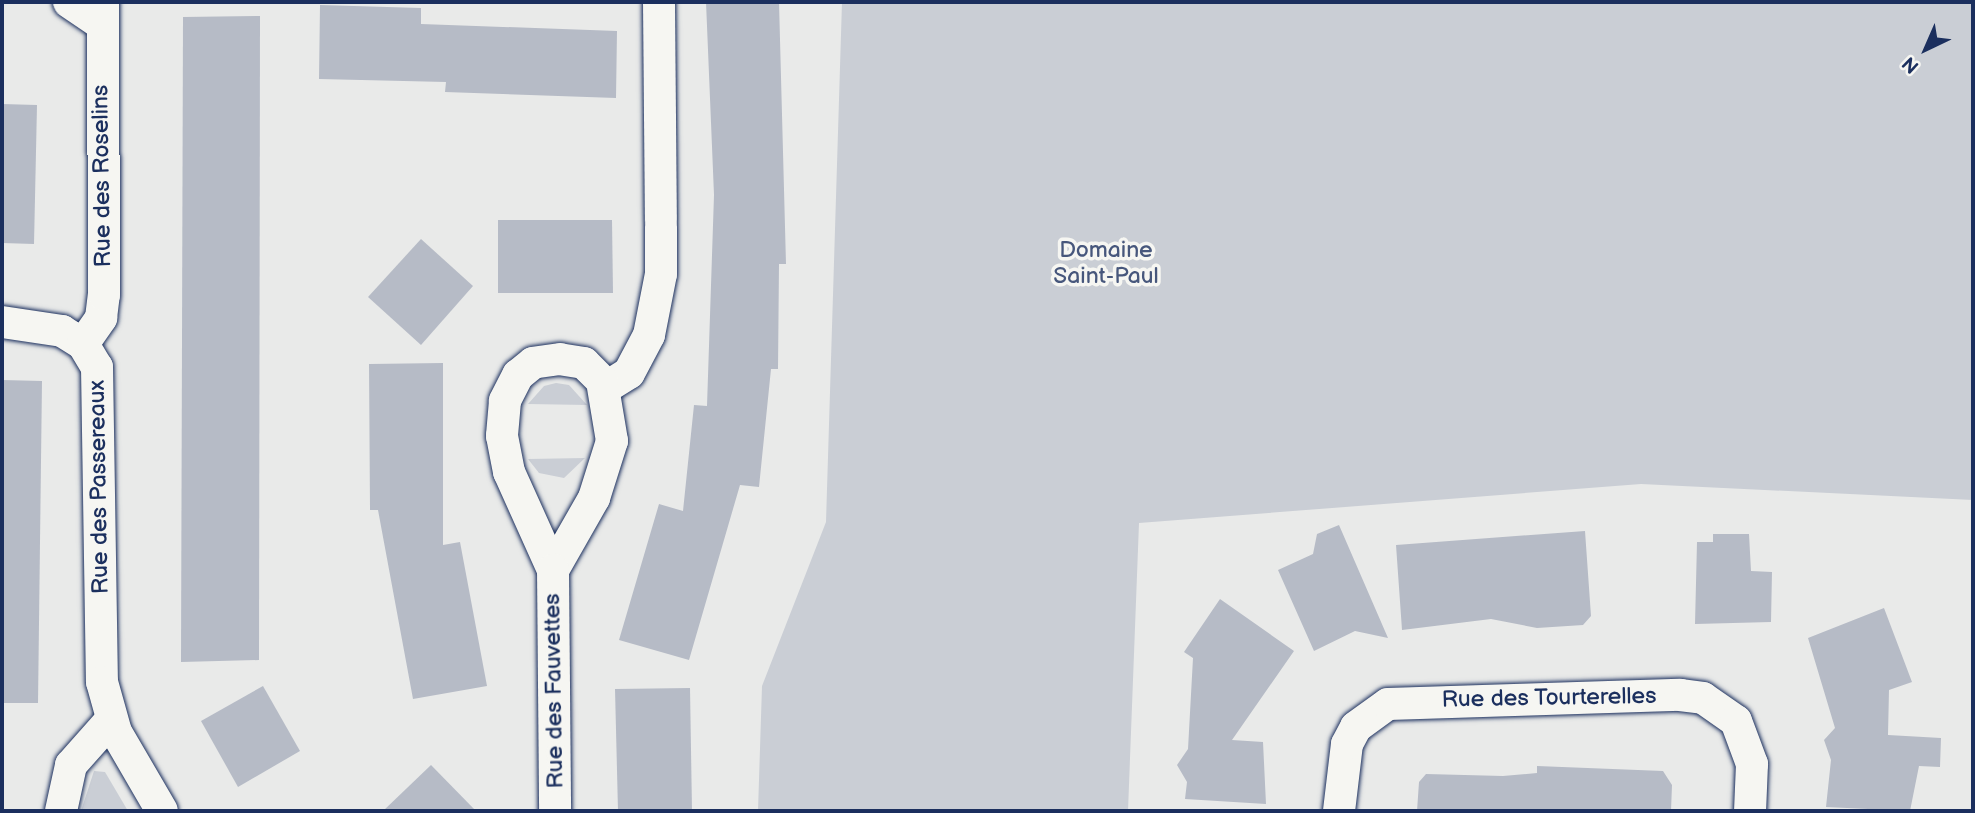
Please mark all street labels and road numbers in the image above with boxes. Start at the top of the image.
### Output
street label: Rue des Roselins [87,84,117,268]
street label: Rue des Passereaux [83,380,115,594]
street label: Rue des Fauvettes [538,593,570,789]
street label: Rue des Tourterelles [1441,682,1657,714]

